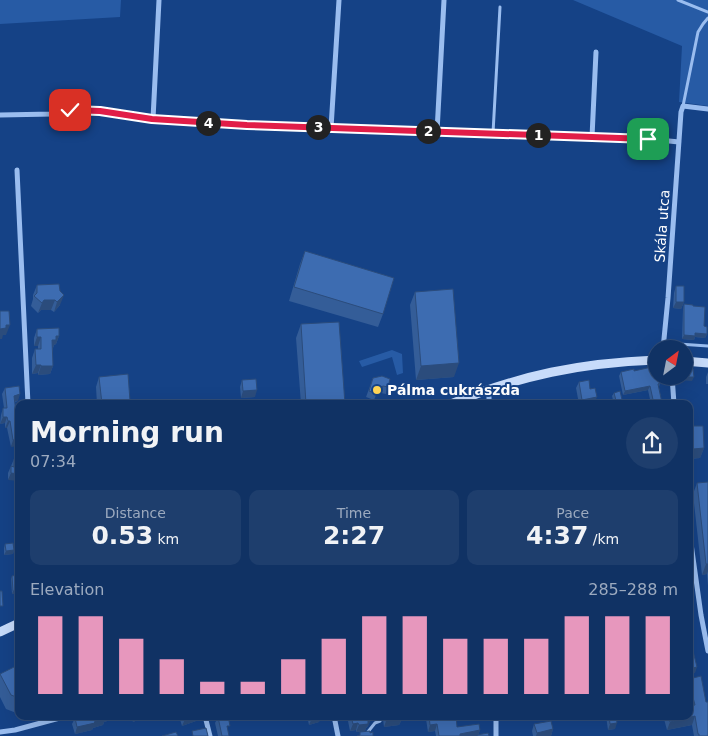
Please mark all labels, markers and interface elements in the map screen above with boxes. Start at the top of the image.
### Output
pin [49,89,91,131]
icon: check [56,96,84,124]
pin: 4 [196,110,220,136]
pin: 3 [306,114,330,140]
text: 4 [204,115,213,131]
pin: 2 [416,118,440,144]
pin [627,118,669,160]
text: 3 [314,119,323,135]
pin: 1 [526,122,550,148]
text: 2 [424,123,433,139]
icon: arrive [634,125,662,153]
text: 1 [534,127,543,143]
street label: Skála utca [651,189,673,263]
north arrow [648,340,692,385]
map controls [648,340,693,385]
place label: Pálma cukrászda [387,382,520,398]
marker: Pálma cukrászda [371,384,383,396]
text: Morning run [30,416,224,449]
button: share [626,417,678,469]
text: 07:34 [30,452,76,471]
text: Distance [105,505,166,521]
text: Time [337,505,371,521]
text: Pace [556,505,589,521]
text: 0.53 [91,521,153,550]
text: 2:27 [323,521,385,550]
text: 4:37 [526,521,588,550]
text: km [153,531,179,547]
text: /km [588,531,619,547]
text: Elevation [30,580,104,599]
text: 285–288 m [588,580,678,599]

